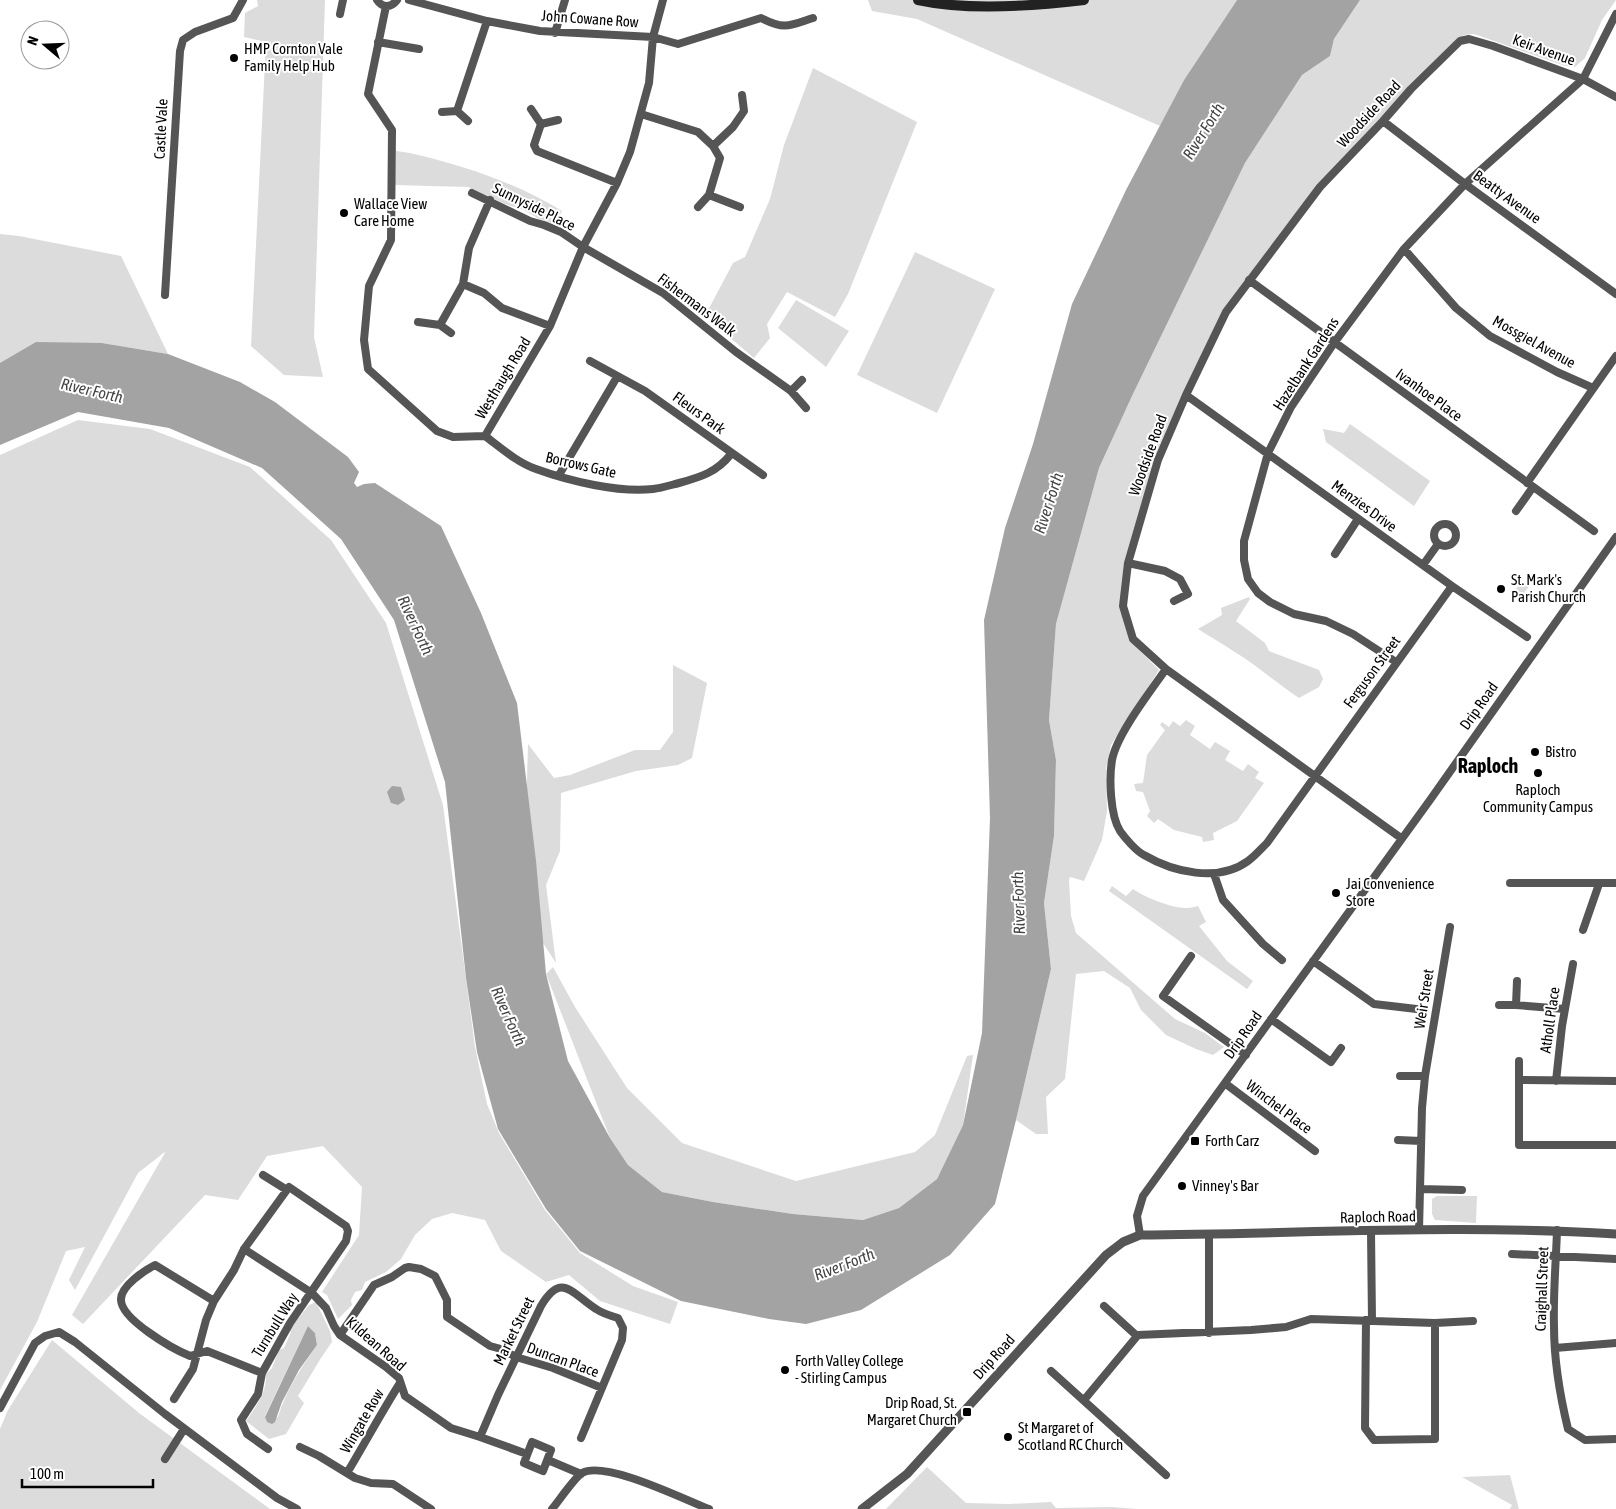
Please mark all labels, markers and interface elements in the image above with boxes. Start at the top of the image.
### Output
street label: John Cowane Row [541,7,639,30]
north arrow [20,20,70,70]
street label: Keir Avenue [1511,30,1578,69]
text: N [24,34,42,47]
place label: HMP Cornton Vale Family Help Hub [244,40,343,74]
marker: HMP Cornton Vale Family Help Hub [228,52,240,64]
street label: Woodside Road [1333,77,1404,151]
street label: Castle Vale [150,98,171,160]
water label: River Forth [1179,99,1227,162]
street label: Beatty Avenue [1470,166,1545,227]
street label: Sunnyside Place [490,179,578,234]
place label: Wallace View Care Home [354,195,427,229]
marker: Wallace View Care Home [338,207,350,219]
street label: Fishermans Walk [655,270,740,340]
street label: Mossgiel Avenue [1490,312,1579,371]
street label: Hazelbank Gardens [1269,314,1342,413]
street label: Westhaugh Road [471,334,534,422]
street label: Ivanhoe Place [1393,365,1466,424]
water label: River Forth [59,374,125,406]
street label: Fleurs Park [670,388,729,438]
street label: Woodside Road [1125,412,1170,498]
street label: Borrows Gate [544,448,618,481]
water label: River Forth [1030,470,1066,536]
street label: Menzies Drive [1328,476,1400,535]
place label: St. Mark's Parish Church [1511,571,1586,605]
marker: St. Mark's Parish Church [1495,583,1507,595]
water label: River Forth [395,593,438,658]
street label: Ferguson Street [1340,632,1403,711]
street label: Drip Road [1456,679,1501,733]
place label: Bistro [1545,743,1577,760]
marker: Bistro [1529,746,1541,758]
district label: Raploch [1458,754,1518,777]
marker: Raploch Community Campus [1532,767,1544,779]
place label: Raploch Community Campus [1483,781,1593,815]
water label: River Forth [1008,871,1028,935]
place label: Jai Convenience Store [1346,875,1435,909]
marker: Jai Convenience Store [1330,887,1342,899]
street label: Weir Street [1410,968,1437,1030]
water label: River Forth [488,984,530,1049]
street label: Atholl Place [1536,986,1563,1054]
street label: Drip Road [1220,1008,1265,1062]
street label: Winchel Place [1243,1076,1316,1137]
place label: Forth Carz [1205,1132,1260,1149]
marker: Forth Carz [1189,1135,1201,1147]
place label: Vinney's Bar [1192,1177,1259,1194]
marker: Vinney's Bar [1176,1180,1188,1192]
street label: Raploch Road [1340,1207,1416,1226]
water label: River Forth [811,1244,877,1284]
street label: Craighall Street [1532,1246,1551,1332]
street label: Turnbull Way [248,1289,301,1360]
street label: Market Street [490,1294,537,1368]
street label: Kildean Road [343,1313,410,1374]
street label: Drip Road [969,1331,1018,1382]
street label: Duncan Place [525,1339,602,1380]
place label: Forth Valley College - Stirling Campus [795,1352,904,1386]
marker: Forth Valley College - Stirling Campus [779,1364,791,1376]
street label: Wingate Row [336,1386,387,1456]
place label: Drip Road, St. Margaret Church [867,1394,957,1428]
marker: Drip Road, St. Margaret Church [961,1406,973,1418]
place label: St Margaret of Scotland RC Church [1018,1419,1123,1453]
marker: St Margaret of Scotland RC Church [1002,1431,1014,1443]
scale bar [22,1456,154,1488]
text: 100 m [30,1465,64,1482]

